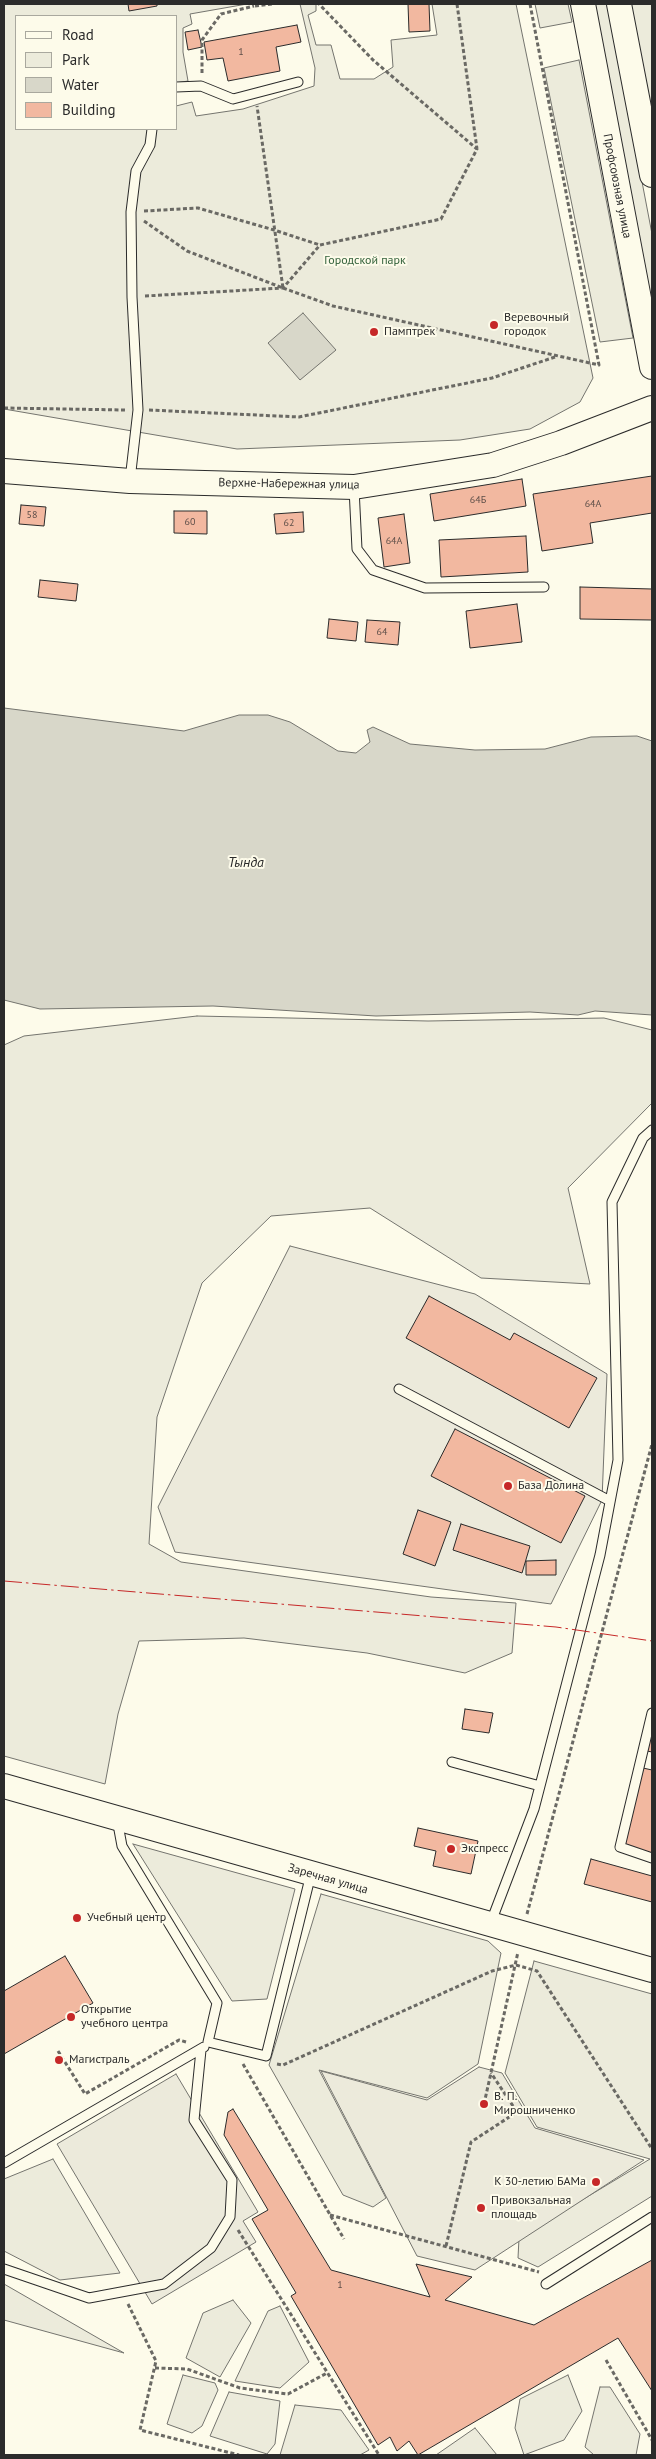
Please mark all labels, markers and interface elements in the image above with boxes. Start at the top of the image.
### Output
legend [15,15,178,130]
text: Road [62,25,94,44]
house number: 1 [238,46,244,58]
text: Park [62,50,90,69]
text: Water [62,75,99,94]
text: Building [62,100,116,119]
street label: Профсоюзная улица [600,132,634,240]
park label: Городской парк [324,254,406,268]
place label: Веревочный городок [504,311,569,339]
marker: Веревочный городок [488,319,500,331]
place label: Памптрек [384,325,435,339]
marker: Памптрек [368,326,380,338]
street label: Верхне-Набережная улица [218,476,360,492]
house number: 64Б [470,494,486,506]
house number: 64А [585,498,601,510]
house number: 58 [27,509,37,521]
house number: 60 [185,516,195,528]
house number: 62 [284,517,294,529]
house number: 64А [386,535,402,547]
house number: 64 [377,626,387,638]
water label: Тында [228,855,264,871]
place label: База Долина [518,1479,584,1493]
marker: База Долина [502,1480,514,1492]
place label: Экспресс [461,1842,508,1856]
marker: Экспресс [445,1843,457,1855]
street label: Заречная улица [286,1861,370,1897]
place label: Учебный центр [87,1911,166,1925]
marker: Учебный центр [71,1912,83,1924]
place label: Открытие учебного центра [81,2003,168,2031]
marker: Открытие учебного центра [65,2011,77,2023]
place label: Магистраль [69,2053,129,2067]
marker: Магистраль [53,2054,65,2066]
place label: В. П. Мирошниченко [494,2090,575,2118]
marker: В. П. Мирошниченко [478,2098,490,2110]
place label: К 30-летию БАМа [494,2175,586,2189]
marker: К 30-летию БАМа [590,2176,602,2188]
place label: Привокзальная площадь [491,2194,571,2222]
marker: Привокзальная площадь [475,2202,487,2214]
house number: 1 [337,2279,343,2291]

